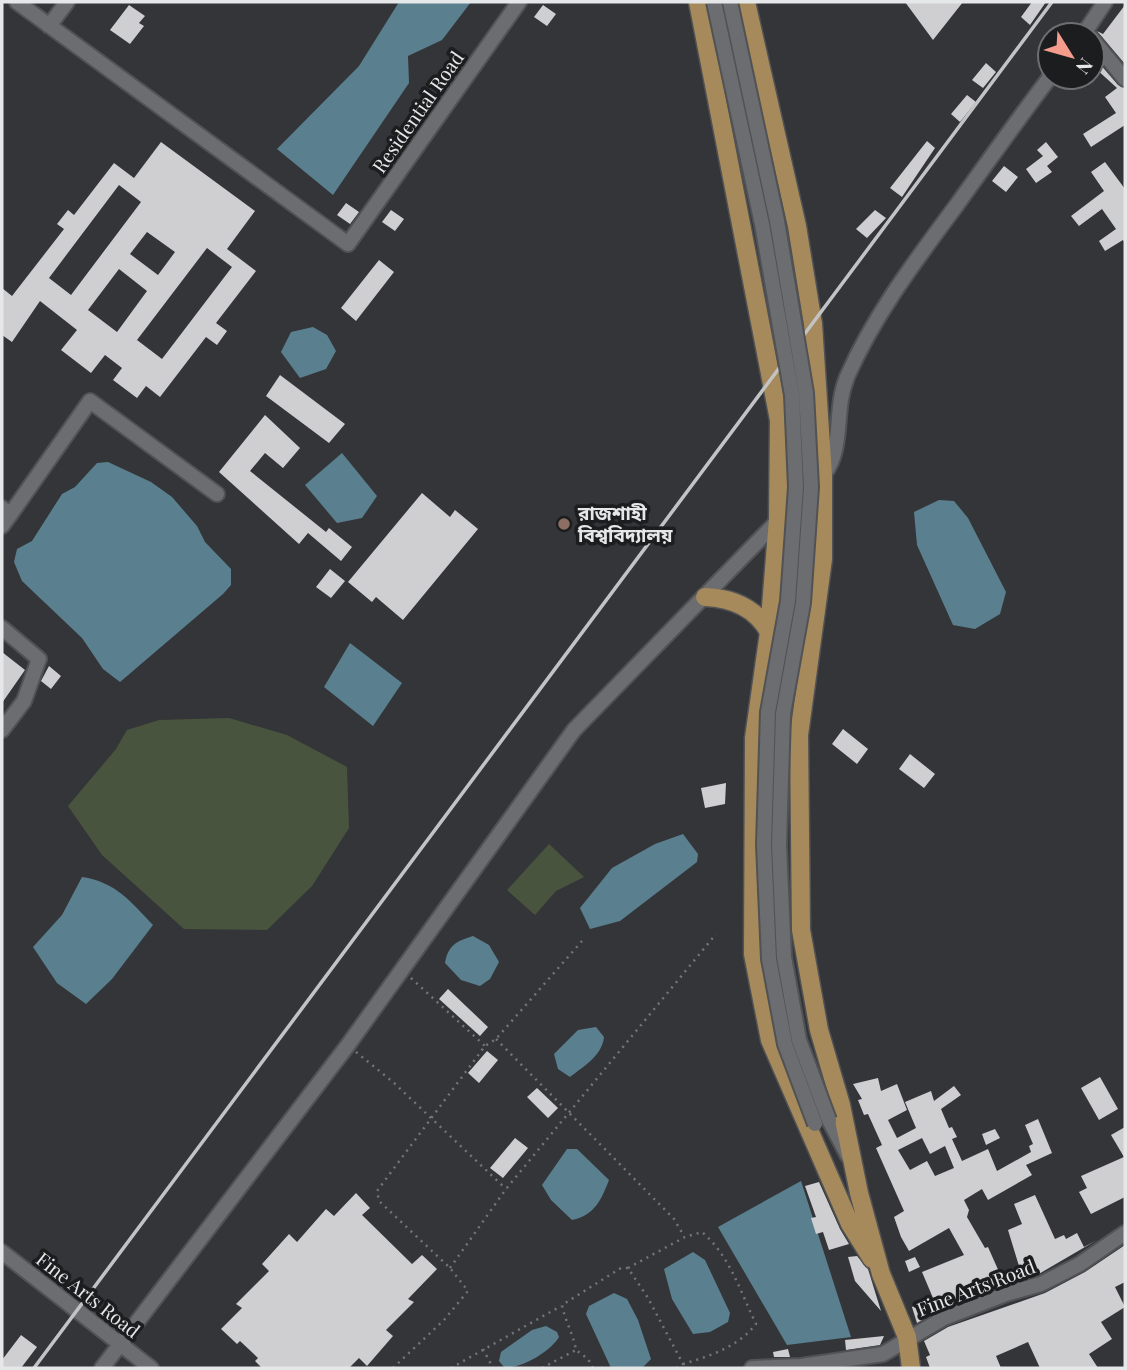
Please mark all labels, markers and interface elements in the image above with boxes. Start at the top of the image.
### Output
north arrow [1036,21,1106,91]
street label: Residential Road [365,45,469,178]
text: N [1071,54,1100,80]
place label: রাজশাহী বিশ্ববিদ্যালয় [577,499,673,547]
marker: রাজশাহী বিশ্ববিদ্যালয় [556,516,572,532]
street label: Fine Arts Road [31,1245,146,1343]
street label: Fine Arts Road [913,1253,1039,1322]

